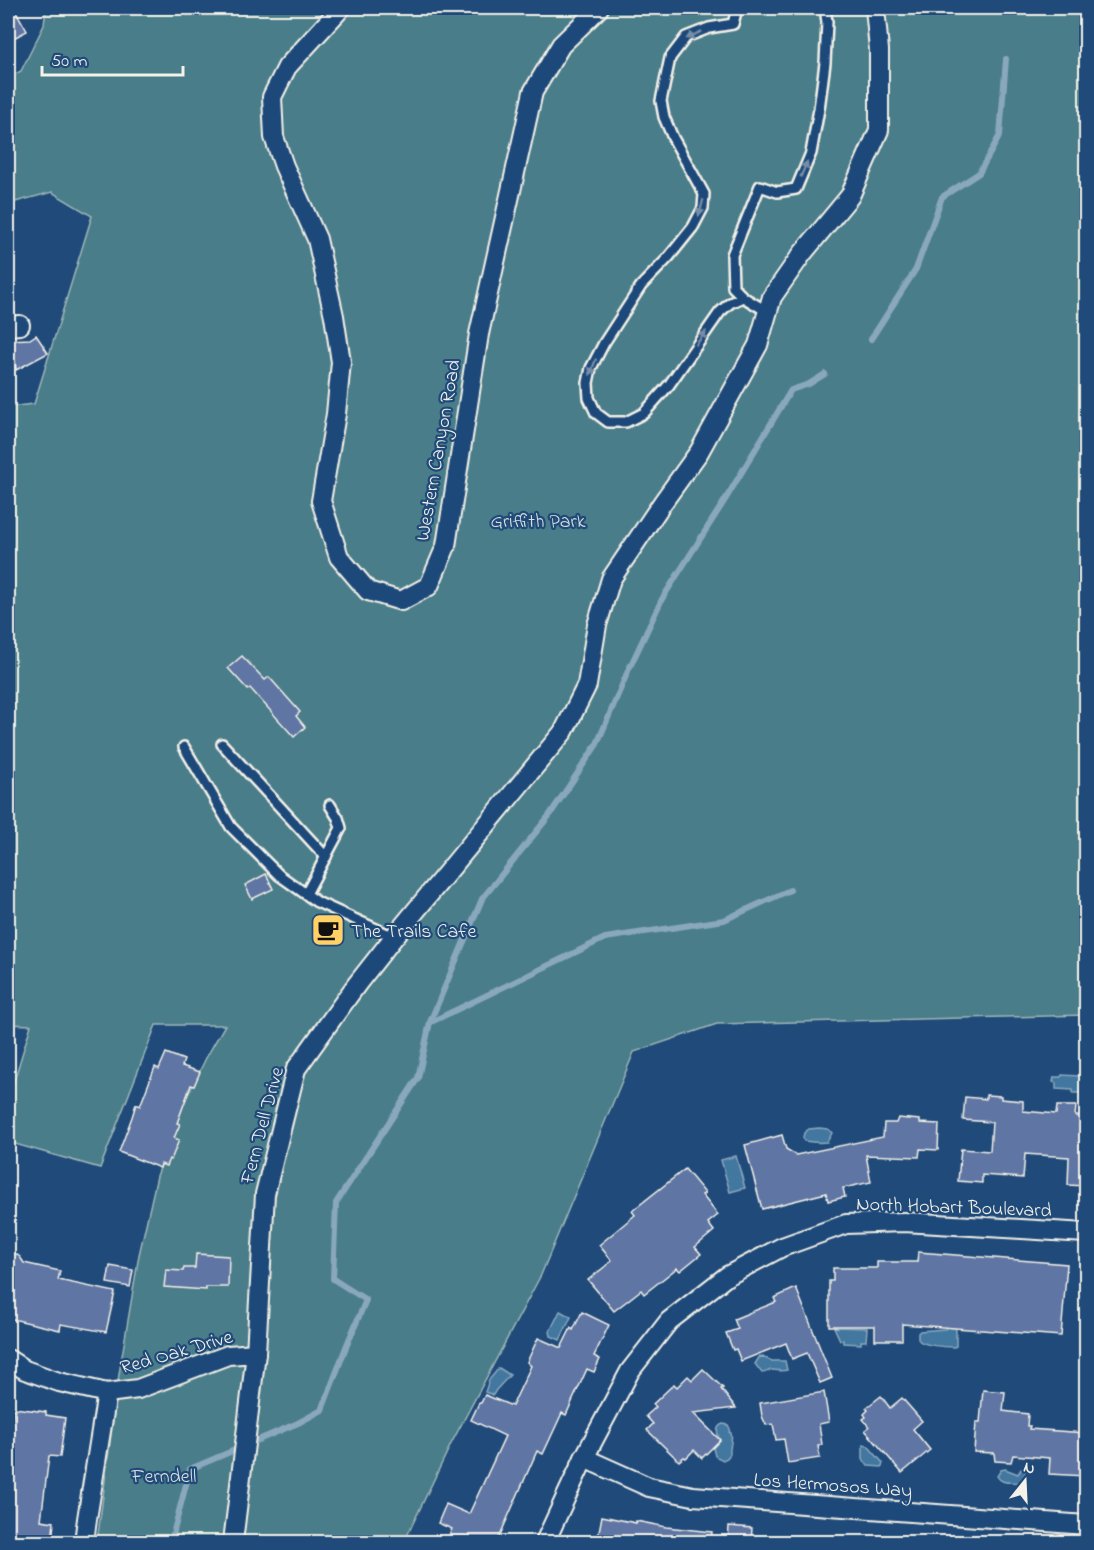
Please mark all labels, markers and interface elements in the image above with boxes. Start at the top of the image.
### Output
one-way arrow [685,30,702,39]
scale bar [42,39,183,77]
text: 50 m [51,49,88,75]
one-way arrow [799,160,809,178]
one-way arrow [696,199,705,217]
one-way arrow [695,331,707,347]
street label: Western Canyon Road [409,358,470,543]
one-way arrow [588,359,598,377]
park label: Griffith Park [490,508,586,537]
cafe icon: The Trails Cafe [310,912,346,948]
place label: The Trails Cafe [351,918,477,947]
street label: Fern Dell Drive [234,1064,293,1188]
street label: North Hobart Boulevard [856,1191,1052,1226]
street label: Red Oak Drive [117,1324,236,1383]
north arrow [995,1451,1055,1511]
text: N [1020,1456,1038,1482]
park label: Ferndell [131,1463,196,1492]
street label: Los Hermosos Way [753,1466,913,1506]

